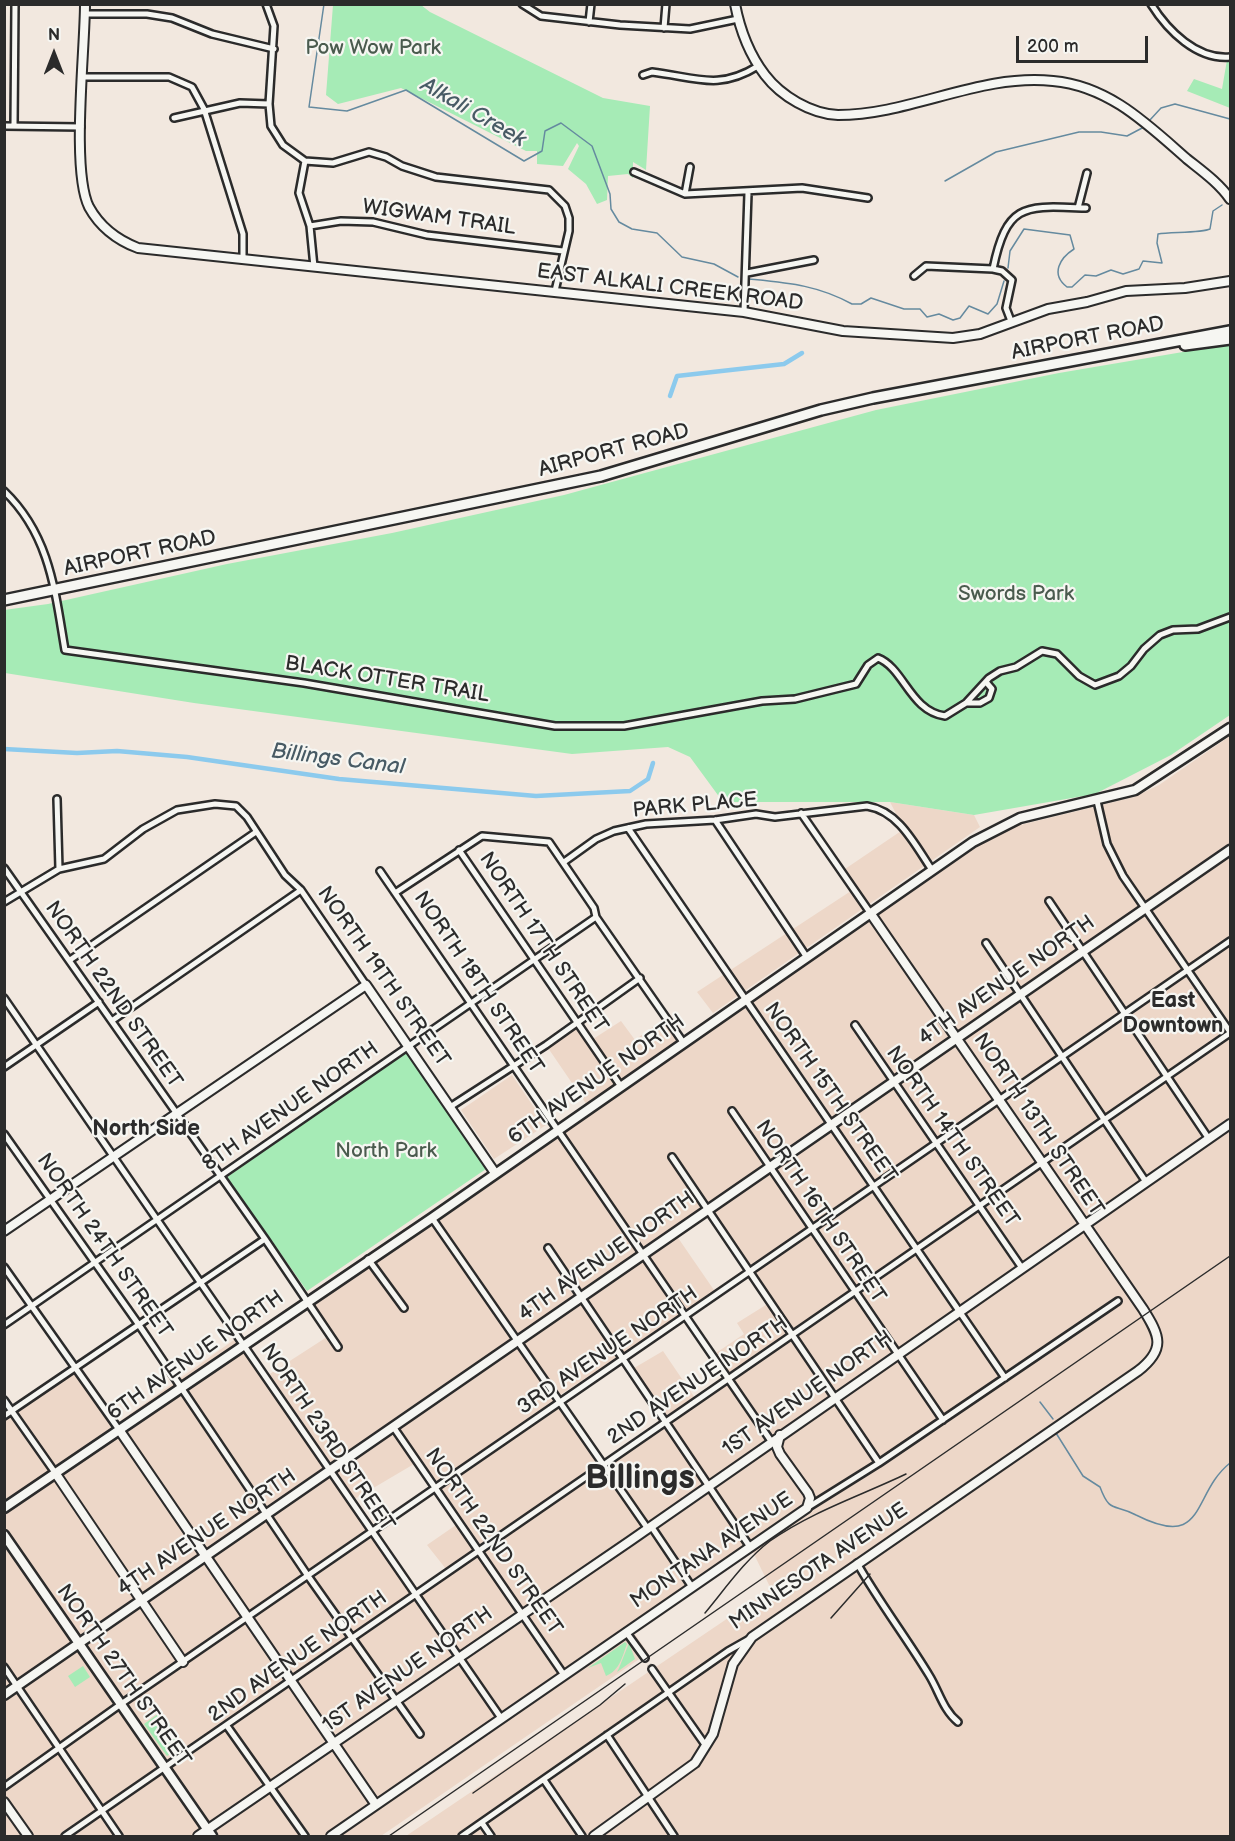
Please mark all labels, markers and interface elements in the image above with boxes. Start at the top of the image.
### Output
north arrow [24,24,84,84]
scale bar [1019,24,1151,62]
text: N [48,26,60,45]
park label: Pow Wow Park [305,36,441,62]
text: 200 m [1027,36,1079,57]
water label: Alkali Creek [416,72,530,154]
street label: WIGWAM TRAIL [361,195,517,241]
street label: EAST ALKALI CREEK ROAD [535,259,805,317]
street label: AIRPORT ROAD [1009,312,1167,366]
street label: AIRPORT ROAD [536,419,692,483]
street label: AIRPORT ROAD [62,526,218,582]
park label: Swords Park [958,582,1074,608]
street label: BLACK OTTER TRAIL [283,651,491,709]
water label: Billings Canal [270,739,406,781]
street label: PARK PLACE [632,788,758,824]
street label: NORTH 17TH STREET [473,848,613,1038]
street label: NORTH 19TH STREET [311,882,455,1072]
street label: NORTH 18TH STREET [408,887,548,1079]
street label: NORTH 22ND STREET [39,897,187,1093]
street label: 4TH AVENUE NORTH [914,911,1100,1051]
district label: East Downtown [1123,988,1223,1040]
street label: NORTH 15TH STREET [758,998,902,1188]
street label: 6TH AVENUE NORTH [504,1010,690,1150]
street label: NORTH 13TH STREET [967,1029,1109,1221]
street label: 8TH AVENUE NORTH [198,1037,384,1177]
street label: NORTH 14TH STREET [880,1042,1024,1232]
district label: North Side [92,1116,200,1142]
street label: NORTH 16TH STREET [749,1116,891,1308]
park label: North Park [335,1139,437,1165]
street label: NORTH 24TH STREET [31,1149,177,1343]
street label: 4TH AVENUE NORTH [514,1187,700,1327]
street label: 3RD AVENUE NORTH [513,1281,703,1421]
street label: 6TH AVENUE NORTH [103,1286,289,1426]
street label: 2ND AVENUE NORTH [603,1311,793,1451]
street label: 1ST AVENUE NORTH [718,1326,898,1462]
street label: NORTH 23RD STREET [255,1339,399,1537]
street label: NORTH 22ND STREET [419,1444,567,1640]
district label: Billings [585,1460,695,1500]
street label: 4TH AVENUE NORTH [113,1464,301,1602]
street label: MONTANA AVENUE [626,1487,798,1615]
street label: MINNESOTA AVENUE [725,1498,913,1636]
street label: NORTH 27TH STREET [50,1580,196,1772]
street label: 2ND AVENUE NORTH [204,1586,392,1728]
street label: 1ST AVENUE NORTH [318,1602,498,1738]

